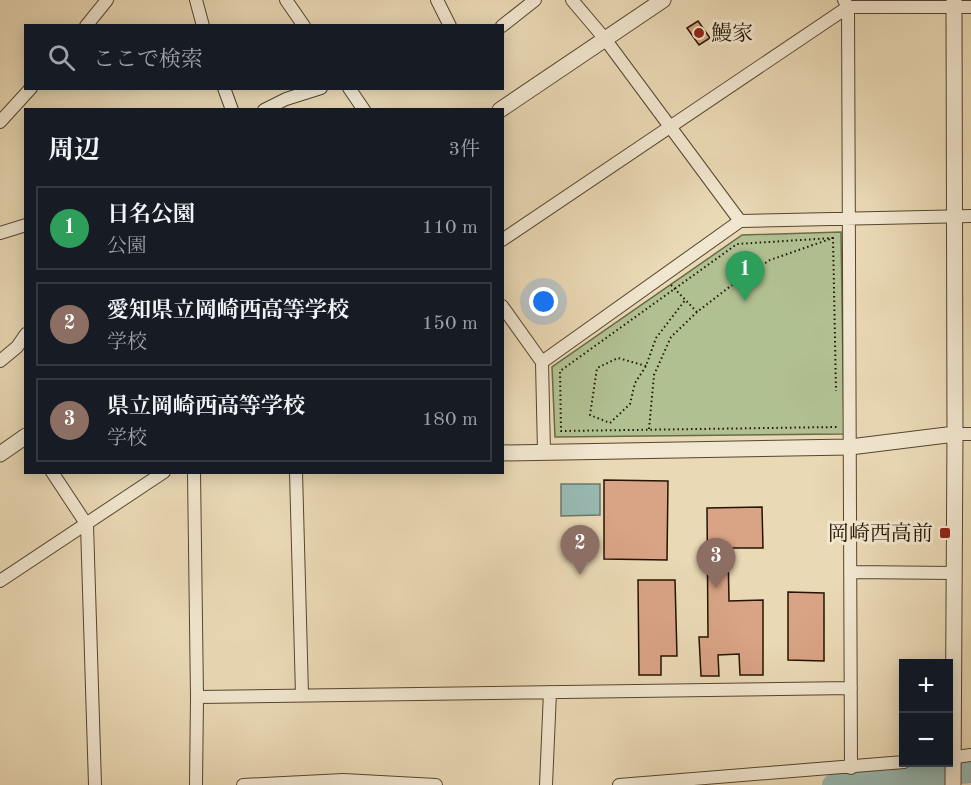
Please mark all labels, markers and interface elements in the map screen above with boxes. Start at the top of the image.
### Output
place label: 鰻家 [711,22,753,45]
search box [24,24,504,90]
marker: 鰻家 [692,26,706,40]
icon: search [45,41,78,74]
text: ここで検索 [93,49,203,71]
text: 周辺 [48,138,100,164]
text: 3件 [448,140,480,160]
text: 日名公園 [107,204,195,226]
text: 1 [64,218,75,238]
text: 110 m [422,218,478,238]
text: 公園 [107,237,147,257]
pin: 1 [726,252,764,301]
your location [529,287,558,316]
text: 愛知県立岡崎西高等学校 [107,300,349,322]
text: 2 [64,314,75,334]
text: 150 m [422,314,478,334]
text: 学校 [107,333,147,353]
text: 県立岡崎西高等学校 [107,396,305,418]
text: 3 [64,410,75,430]
text: 180 m [422,410,478,430]
text: 学校 [107,429,147,449]
place label: 岡崎西高前 [828,522,933,545]
pin: 2 [560,526,600,575]
marker: 岡崎西高前 [938,526,952,540]
pin: 3 [696,538,736,588]
map controls [899,659,953,767]
button: + [899,659,953,713]
button: − [899,713,953,767]

